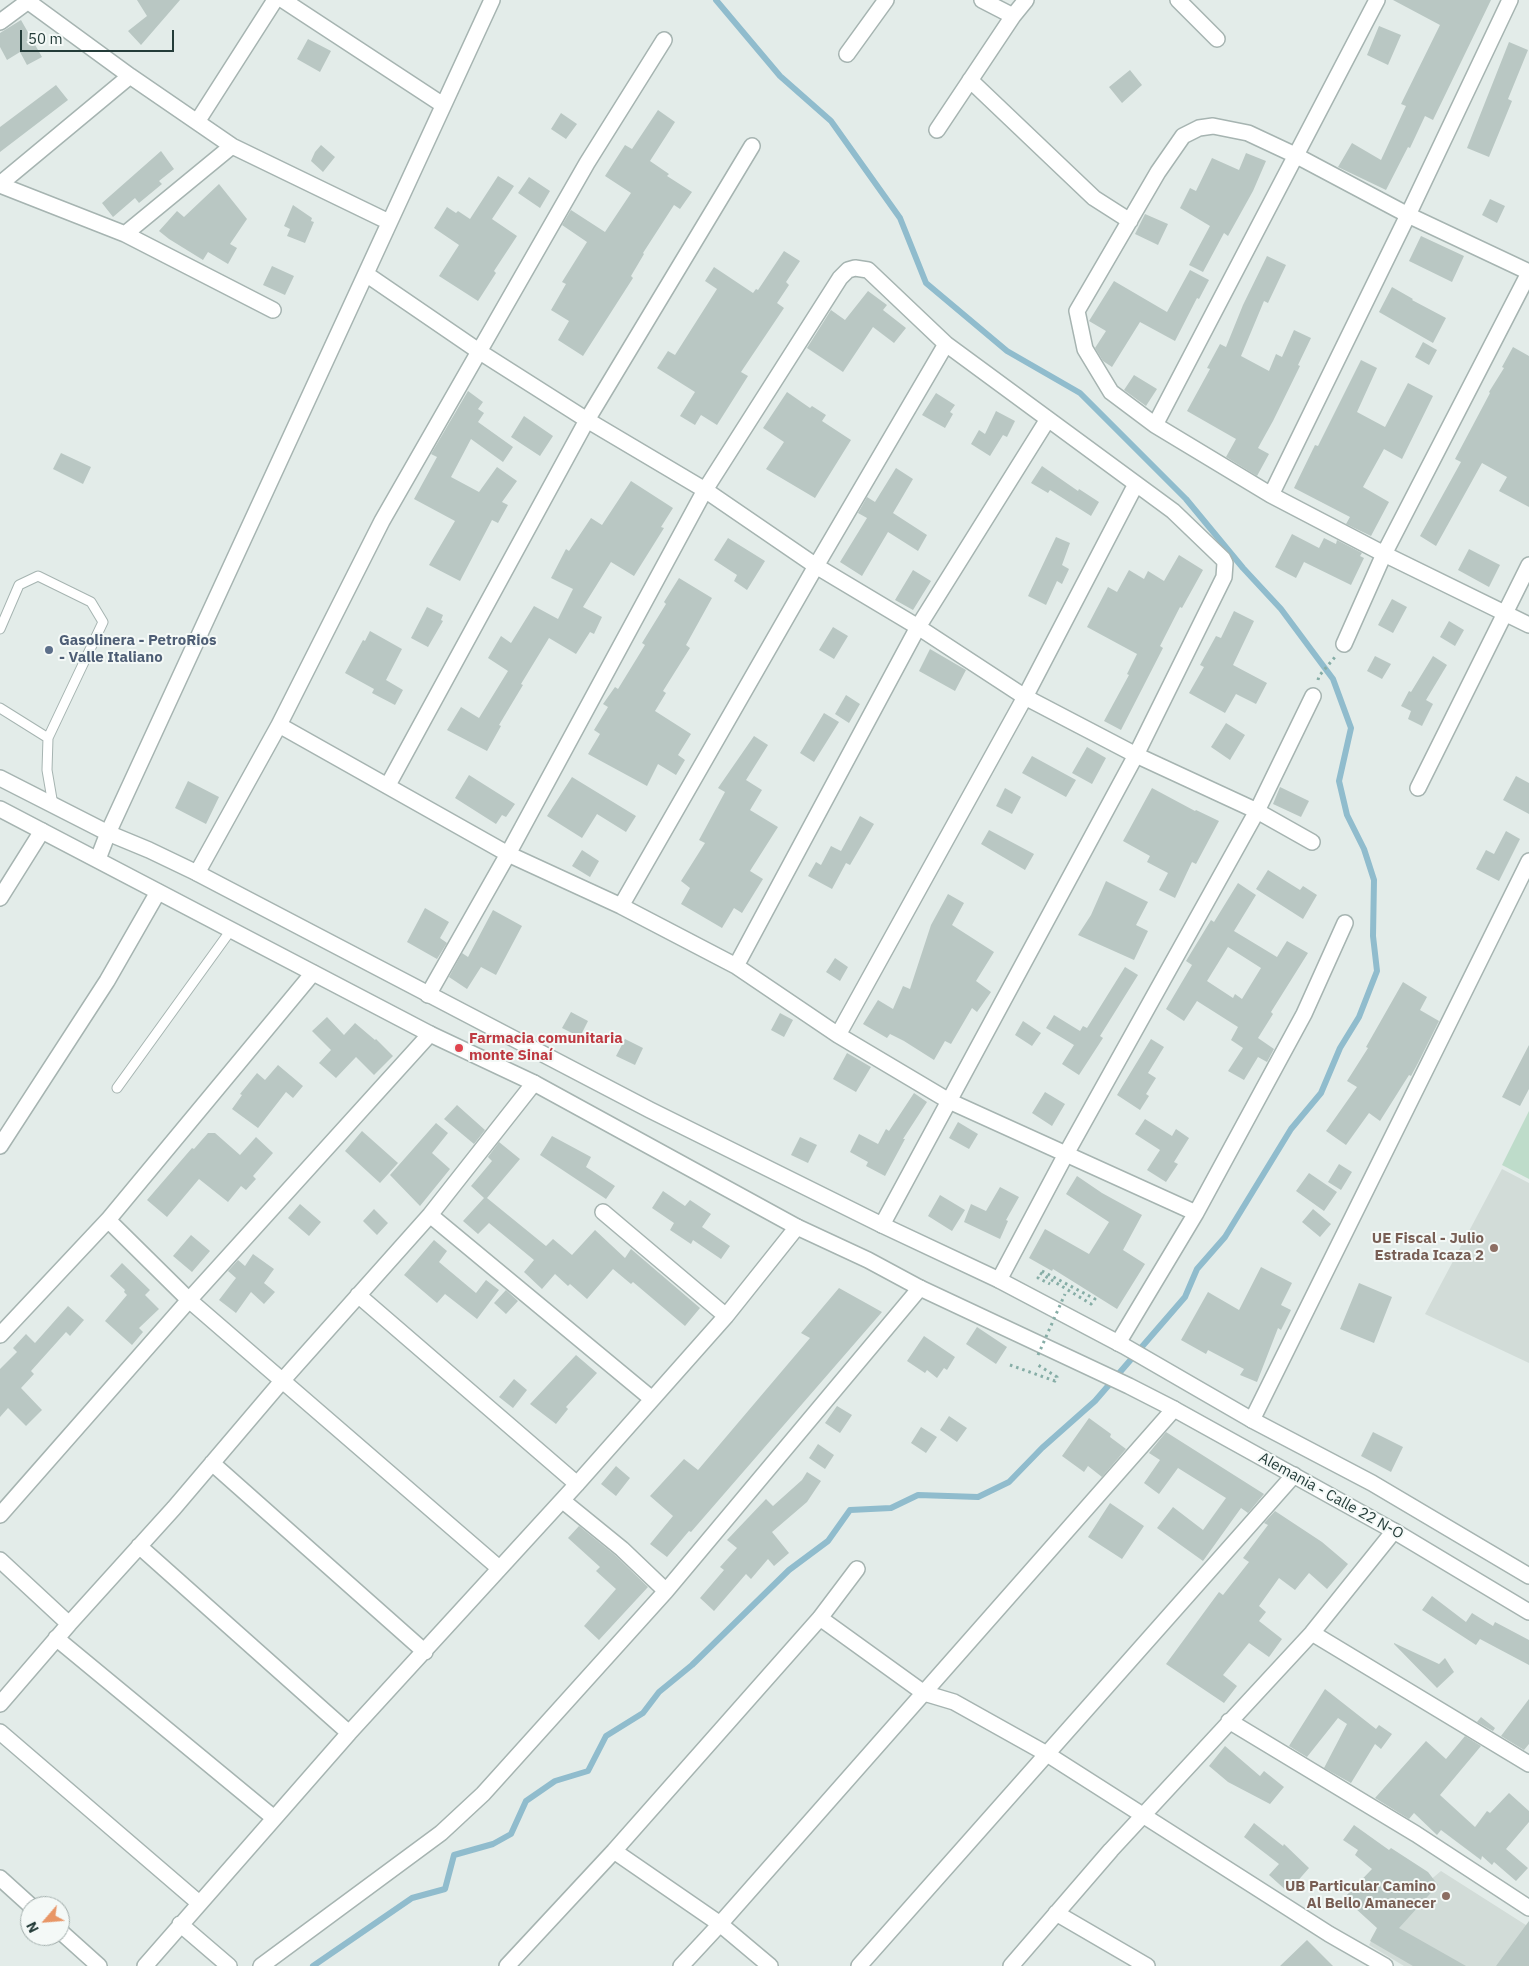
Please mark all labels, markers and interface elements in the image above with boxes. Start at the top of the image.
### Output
scale bar [22,20,176,52]
text: 50 m [28,29,63,48]
place label: Gasolinera - PetroRios - Valle Italiano [59,632,217,667]
marker: Gasolinera - PetroRios - Valle Italiano [43,644,55,656]
place label: Farmacia comunitaria monte Sinaí [469,1030,623,1065]
marker: Farmacia comunitaria monte Sinaí [453,1042,465,1054]
place label: UE Fiscal - Julio Estrada Icaza 2 [1372,1230,1484,1265]
marker: UE Fiscal - Julio Estrada Icaza 2 [1488,1242,1500,1254]
street label: Alemania - Calle 22 N-O [1256,1449,1406,1543]
place label: UB Particular Camino Al Bello Amanecer [1285,1878,1436,1913]
marker: UB Particular Camino Al Bello Amanecer [1440,1890,1452,1902]
north arrow [20,1896,70,1946]
text: N [22,1919,43,1936]

